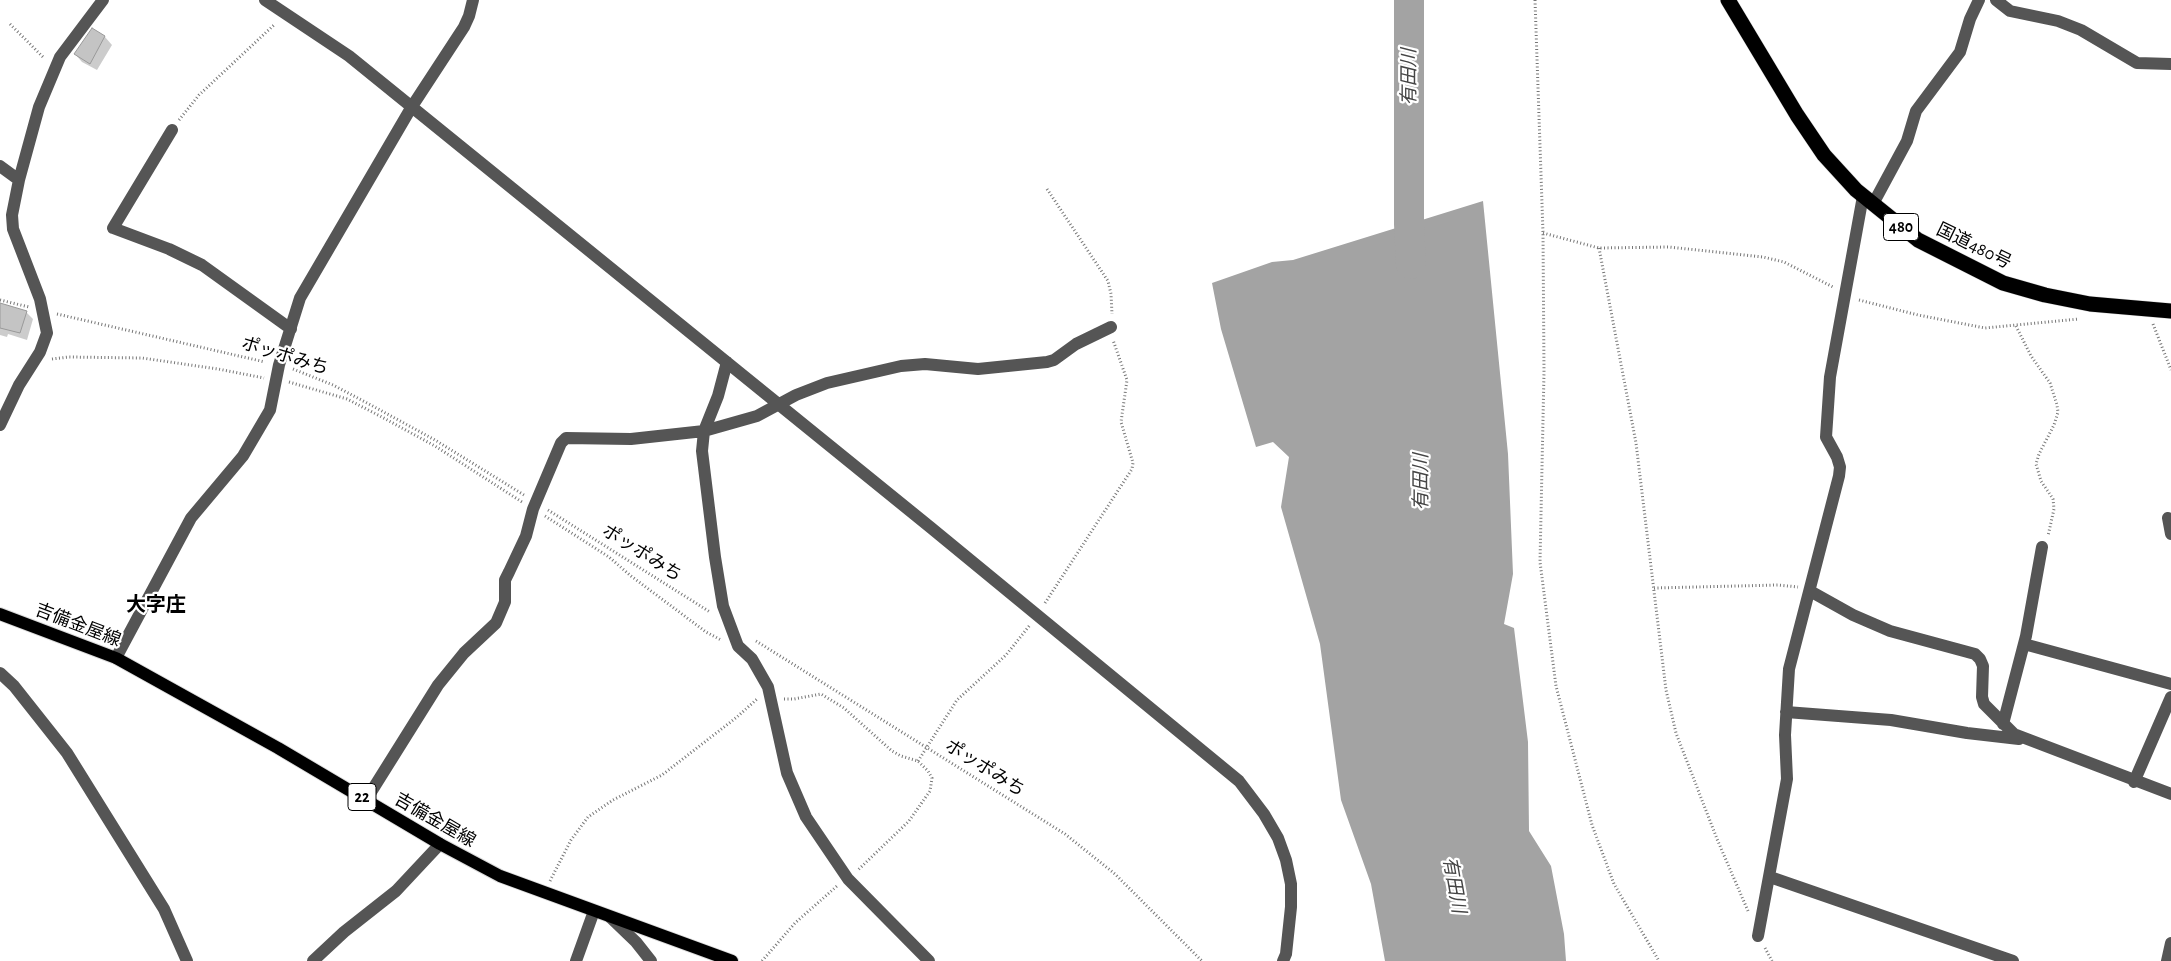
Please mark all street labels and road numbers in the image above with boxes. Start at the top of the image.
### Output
road number: 480 [1884,213,1918,240]
street label: 国道480号 [1933,219,2015,273]
street label: ポッポみち [239,333,331,379]
street label: ポッポみち [598,520,686,586]
street label: 吉備金屋線 [32,599,124,651]
street label: ポッポみち [941,735,1029,801]
road number: 22 [348,784,376,810]
street label: 吉備金屋線 [391,788,479,852]

